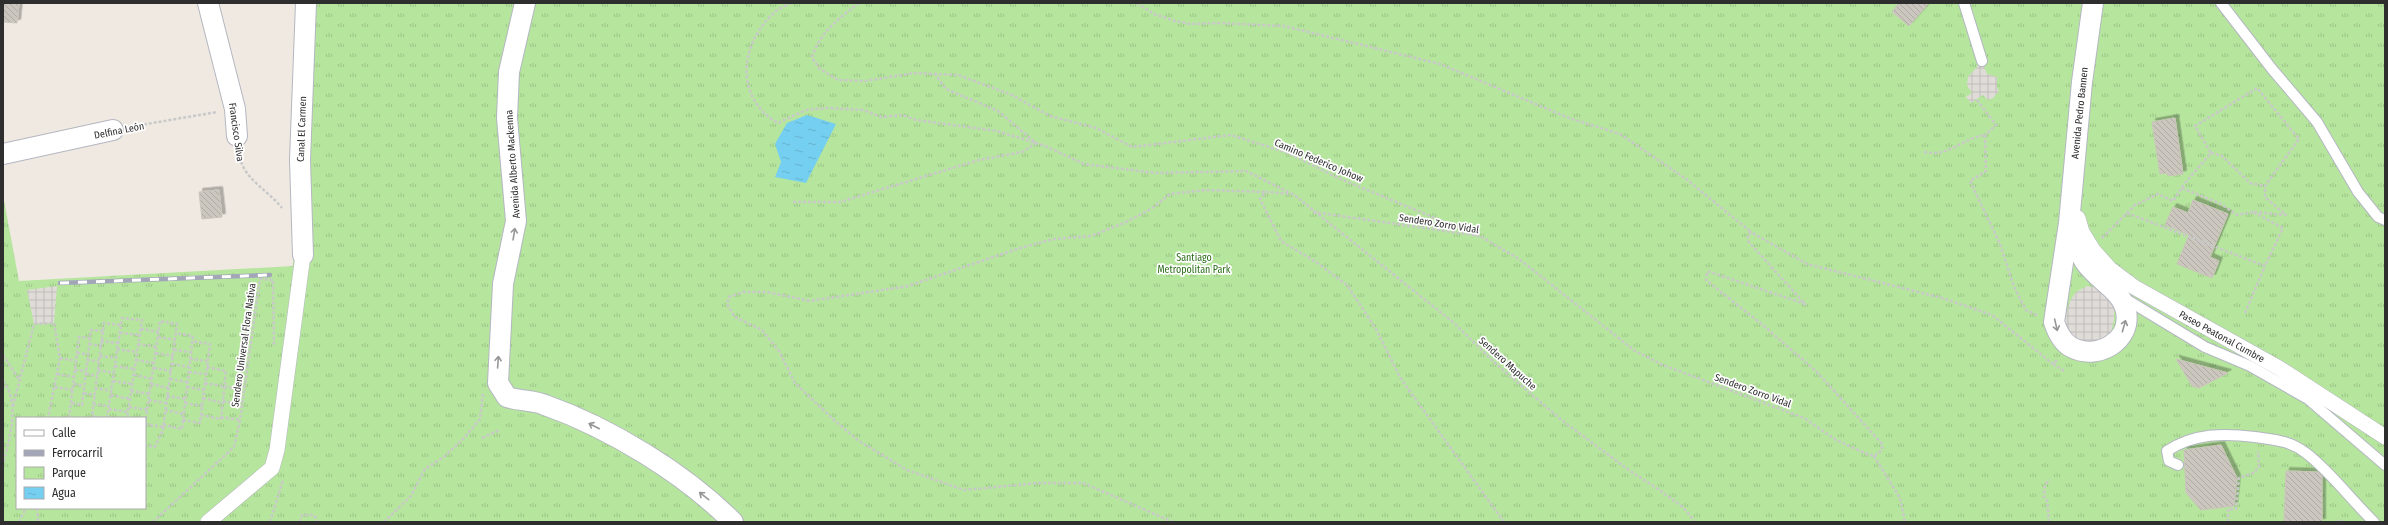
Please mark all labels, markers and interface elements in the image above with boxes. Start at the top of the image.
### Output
street label: Avenida Pedro Bannen [2069,67,2091,160]
street label: Canal El Carmen [295,96,309,162]
street label: Francisco Silva [226,102,246,162]
street label: Avenida Alberto Mackenna [503,109,523,219]
street label: Delfina León [93,120,145,142]
street label: Camino Federico Johow [1273,137,1365,185]
street label: Sendero Zorro Vidal [1398,212,1480,236]
one-way arrow [510,228,518,241]
park label: Santiago Metropolitan Park [1157,252,1231,276]
street label: Sendero Universal Flora Nativa [229,282,259,408]
street label: Paseo Peatonal Cumbre [2177,308,2266,365]
one-way arrow [2052,318,2060,331]
one-way arrow [2121,319,2128,332]
street label: Sendero Mapuche [1476,335,1539,393]
one-way arrow [494,356,502,369]
street label: Sendero Zorro Vidal [1713,371,1793,411]
legend [16,417,146,509]
one-way arrow [588,422,600,430]
text: Calle [52,426,76,440]
text: Ferrocarril [52,446,103,460]
text: Parque [52,466,86,480]
text: Agua [52,486,76,500]
one-way arrow [698,491,709,500]

